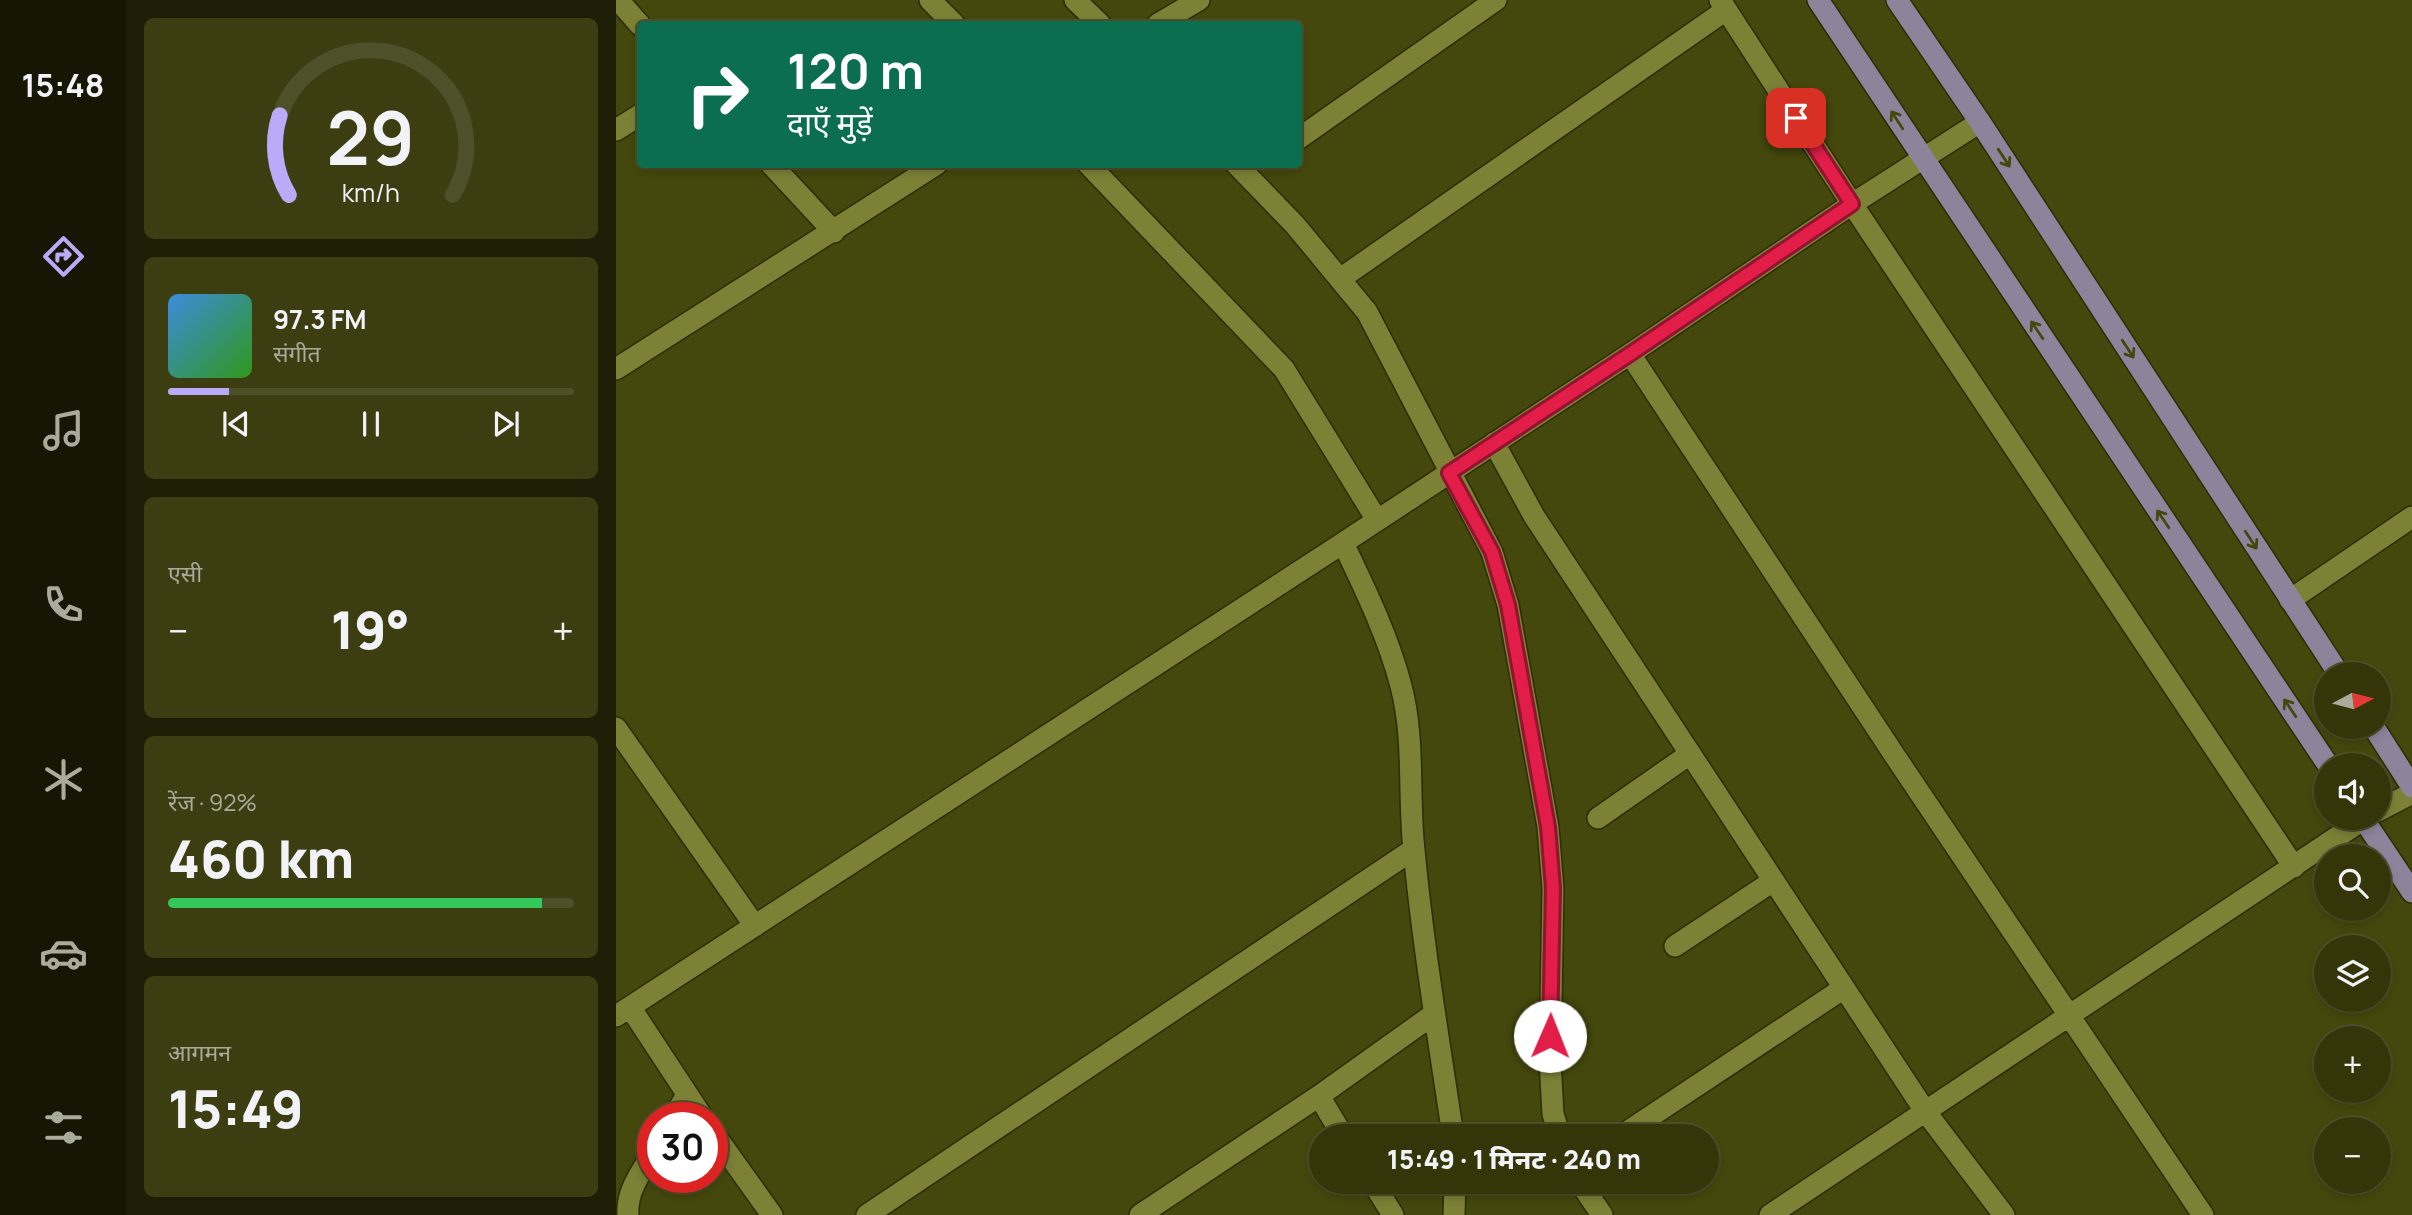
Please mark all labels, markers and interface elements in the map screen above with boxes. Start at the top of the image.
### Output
text: 120 m [787,37,924,104]
icon: right [672,49,763,140]
text: 15:48 [22,63,104,107]
text: 29 [327,87,415,187]
pin [1766,88,1826,148]
icon: arrive [1777,99,1815,137]
text: दाएँ मुड़ें [787,101,873,145]
one-way arrow [1890,111,1904,130]
one-way arrow [1996,148,2011,167]
text: km/h [342,175,400,210]
icon: directions [39,232,88,281]
text: 97.3 FM [273,301,367,337]
one-way arrow [2030,321,2044,340]
text: संगीत [273,337,321,369]
one-way arrow [2120,339,2135,358]
icon: previous [217,405,255,443]
icon: pause [352,405,390,443]
icon: next [487,405,525,443]
icon: music [39,406,88,455]
one-way arrow [2156,510,2171,529]
one-way arrow [2245,529,2259,549]
text: एसी [168,557,202,589]
icon: phone [39,580,88,629]
text: 19° [331,594,410,665]
text: − [168,604,189,656]
text: + [552,604,574,656]
north arrow [2314,662,2390,738]
map controls [2314,662,2391,1194]
one-way arrow [2283,699,2297,718]
button: sound [2314,753,2391,830]
icon: climate [39,755,88,804]
text: रेंज · 92% [168,786,257,818]
text: 460 km [168,823,354,894]
button: search [2314,844,2391,921]
icon: car [39,929,88,978]
button: layers [2314,935,2391,1012]
position arrow [1513,999,1587,1073]
button: + [2314,1026,2391,1103]
text: आगमन [168,1036,231,1068]
text: 15:49 [168,1073,304,1144]
speed limit sign: 30 [637,1102,728,1193]
icon: filters [39,1103,88,1152]
button: − [2314,1117,2391,1194]
text: 15:49 · 1 मिनट · 240 m [1387,1141,1641,1177]

